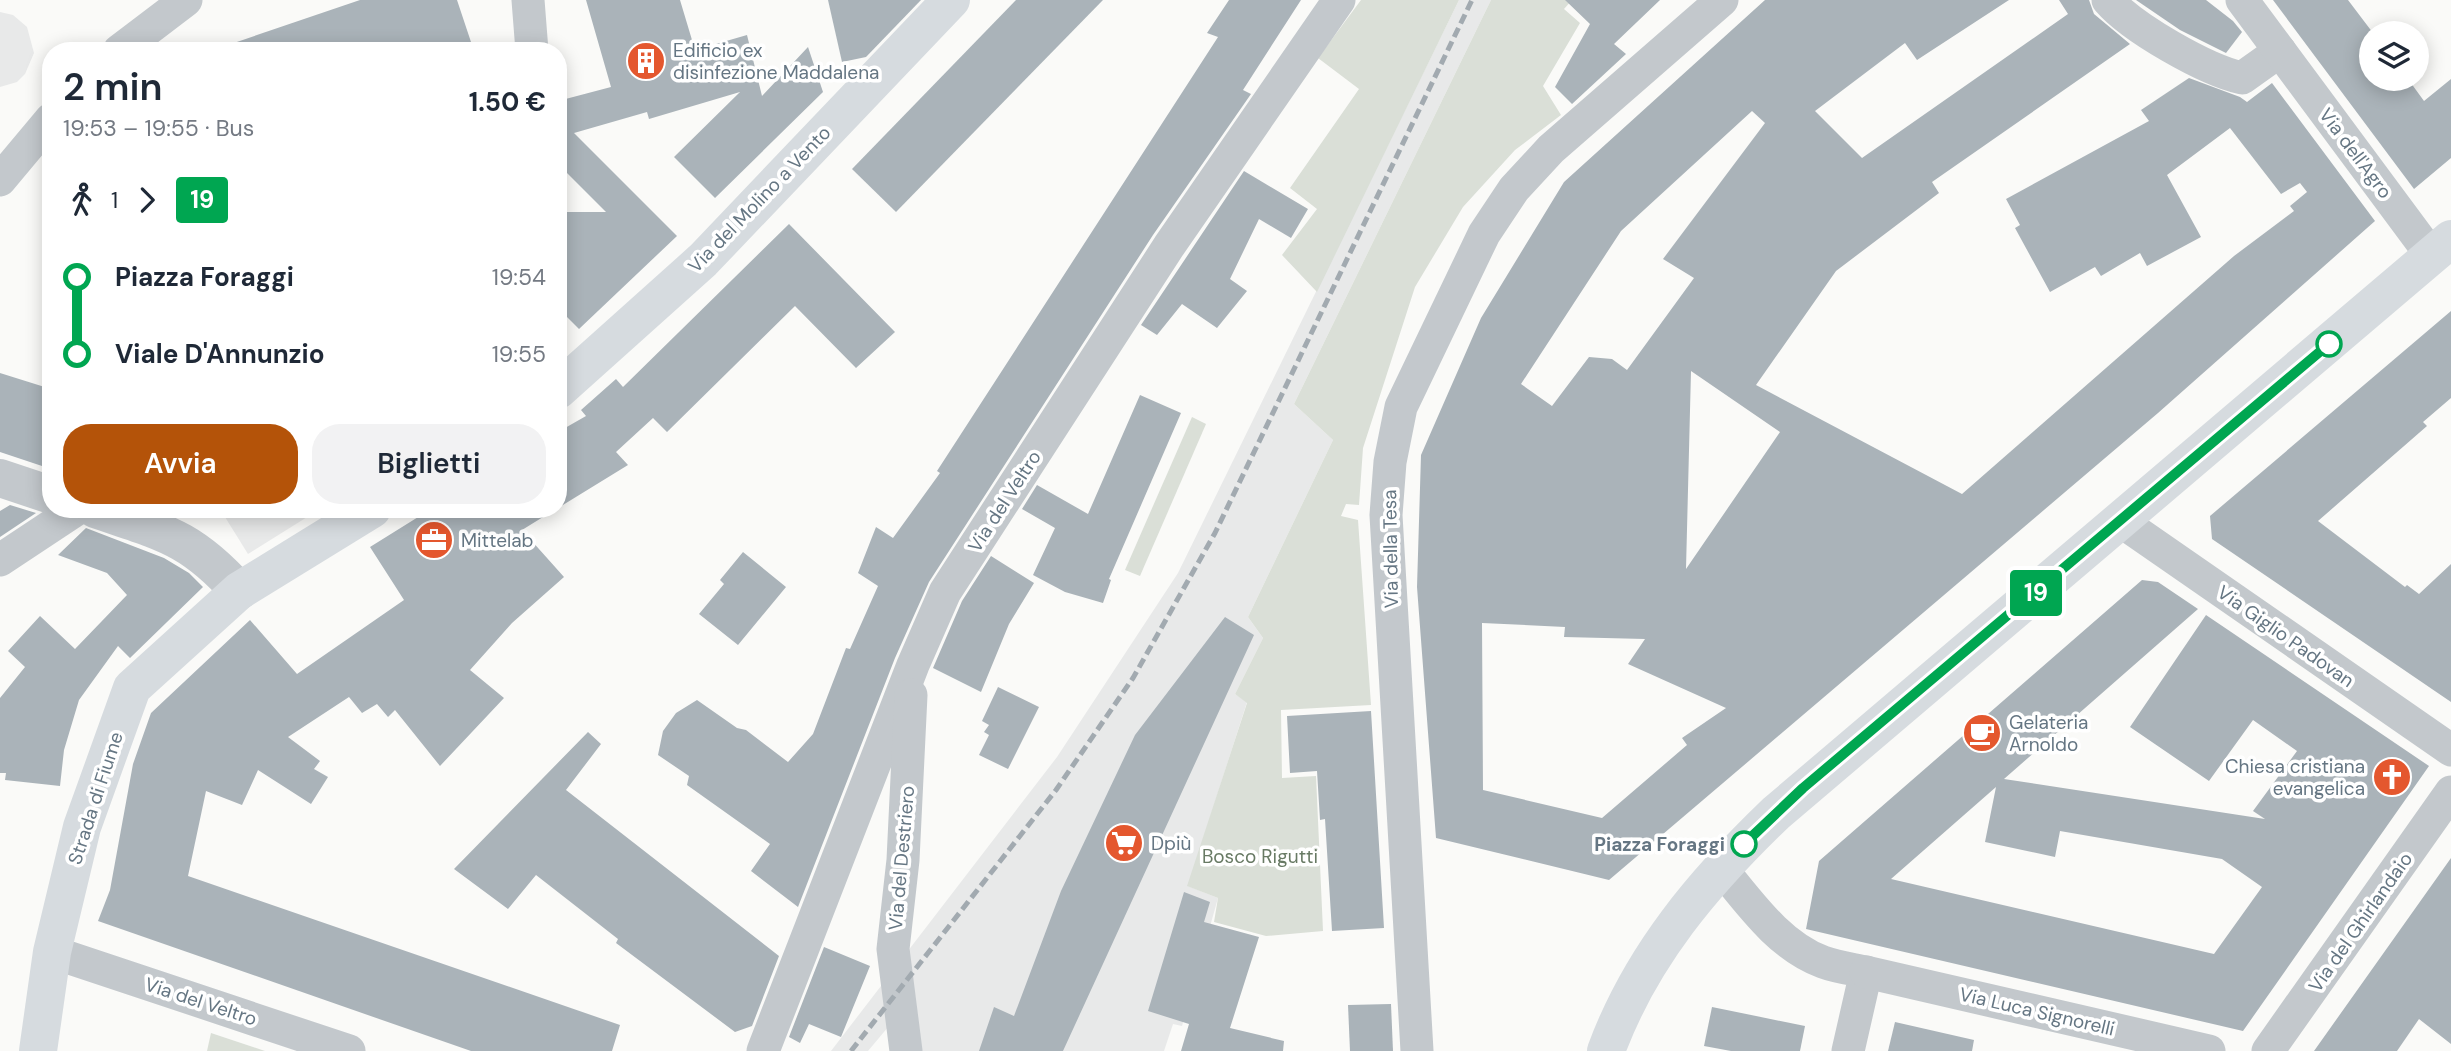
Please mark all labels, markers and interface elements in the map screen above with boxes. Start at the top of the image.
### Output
map controls [2359,21,2429,91]
button: layers [2359,21,2429,91]
place label: Edificio ex disinfezione Maddalena [673,38,879,85]
building icon: Edificio ex disinfezione Maddalena [625,40,667,82]
text: 2 min [63,62,162,112]
text: 1.50 € [469,85,546,119]
street label: Via dell'Agro [2313,103,2398,203]
text: 19:53 – 19:55 · Bus [63,113,254,143]
street label: Via del Molino a Vento [683,121,836,278]
icon: walk [63,181,101,219]
icon: forward [128,181,166,219]
text: 19 [190,184,214,215]
text: 1 [111,185,118,215]
text: Piazza Foraggi [115,260,294,294]
text: 19:54 [492,262,546,292]
unlabelled marker [2316,331,2342,357]
text: Viale D'Annunzio [115,337,325,371]
text: 19:55 [492,339,546,369]
button: Avvia [63,424,298,504]
button: Biglietti [312,424,546,504]
street label: Via del Veltro [962,446,1047,557]
street label: Via della Tesa [1377,489,1404,609]
office icon: Mittelab [413,519,455,561]
place label: Mittelab [461,528,533,553]
line badge: 19 [2004,570,2068,616]
text: 19 [2024,577,2048,608]
street label: Via Giglio Padovan [2212,580,2359,693]
place label: Gelateria Arnoldo [2009,710,2088,757]
cafe icon: Gelateria Arnoldo [1961,712,2003,754]
street label: Strada di Fiume [62,729,129,868]
place label: Chiesa cristiana evangelica [2225,754,2365,801]
church icon: Chiesa cristiana evangelica [2371,756,2413,798]
street label: Via del Destriero [883,785,920,932]
supermarket icon: Dpiù [1103,822,1145,864]
place label: Dpiù [1151,831,1191,856]
marker: Piazza Foraggi [1731,831,1757,857]
place label: Piazza Foraggi [1594,832,1725,857]
park label: Bosco Rigutti [1202,844,1318,869]
street label: Via del Ghirlandaio [2303,847,2418,997]
street label: Via del Veltro [142,972,260,1031]
street label: Via Luca Signorelli [1957,981,2117,1042]

